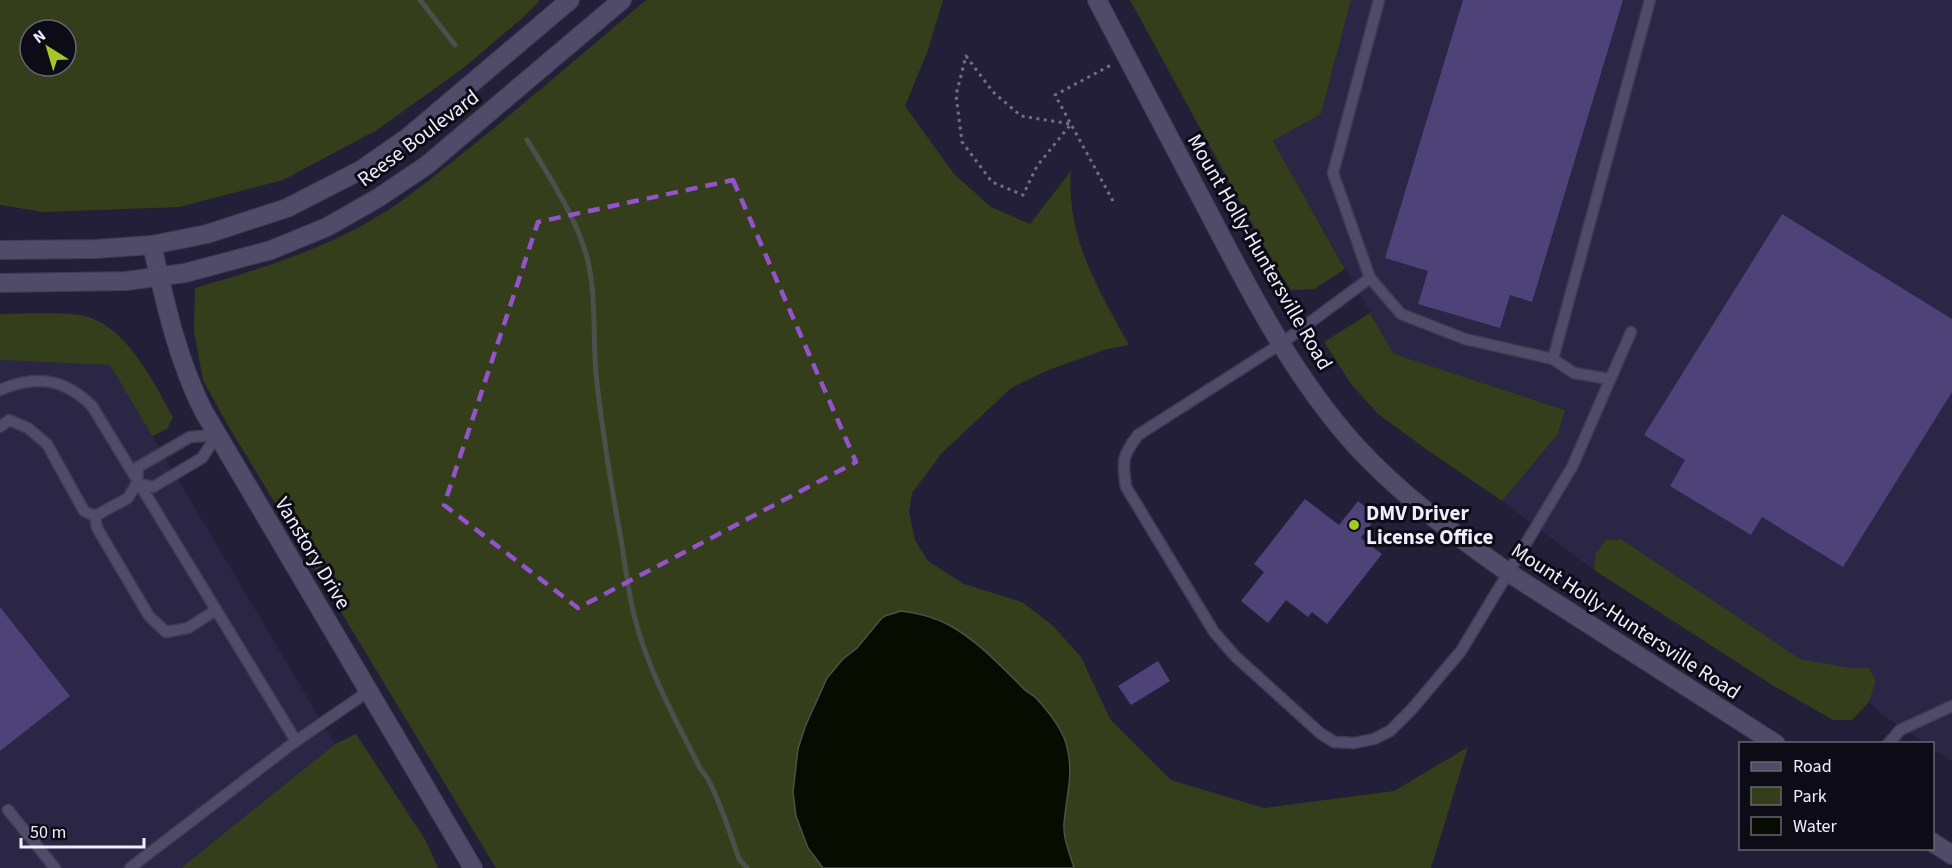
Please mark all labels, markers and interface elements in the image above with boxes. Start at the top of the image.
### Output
north arrow [18,18,78,78]
text: N [29,25,50,49]
street label: Reese Boulevard [351,82,485,194]
street label: Mount Holly-Huntersville Road [1180,128,1340,376]
street label: Vanstory Drive [268,491,358,615]
place label: DMV Driver License Office [1366,498,1493,552]
marker: DMV Driver License Office [1347,518,1361,532]
street label: Mount Holly-Huntersville Road [1505,535,1747,707]
legend [1739,742,1934,850]
text: Road [1793,754,1832,779]
text: Park [1793,784,1827,809]
scale bar [21,811,144,849]
text: Water [1793,814,1837,839]
text: 50 m [30,820,66,845]

